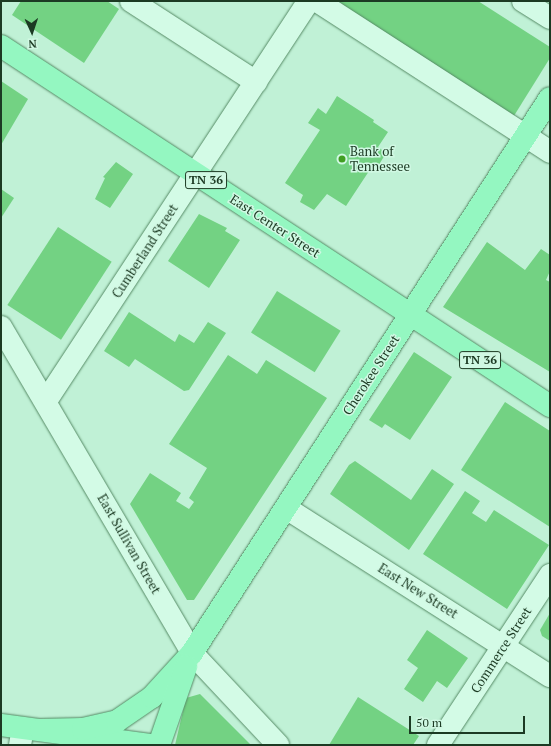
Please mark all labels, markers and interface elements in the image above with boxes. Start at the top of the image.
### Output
north arrow [12,12,52,52]
text: N [28,37,37,51]
place label: Bank of Tennessee [350,144,410,175]
marker: Bank of Tennessee [337,154,347,164]
road number: TN 36 [185,170,227,190]
street label: East Center Street [227,191,323,261]
street label: Cumberland Street [109,201,181,301]
street label: Cherokee Street [339,332,403,418]
road number: TN 36 [459,350,501,370]
street label: East Sullivan Street [94,491,164,597]
street label: East New Street [375,560,461,622]
street label: Commerce Street [467,604,535,696]
scale bar [411,708,527,734]
text: 50 m [416,715,442,730]

